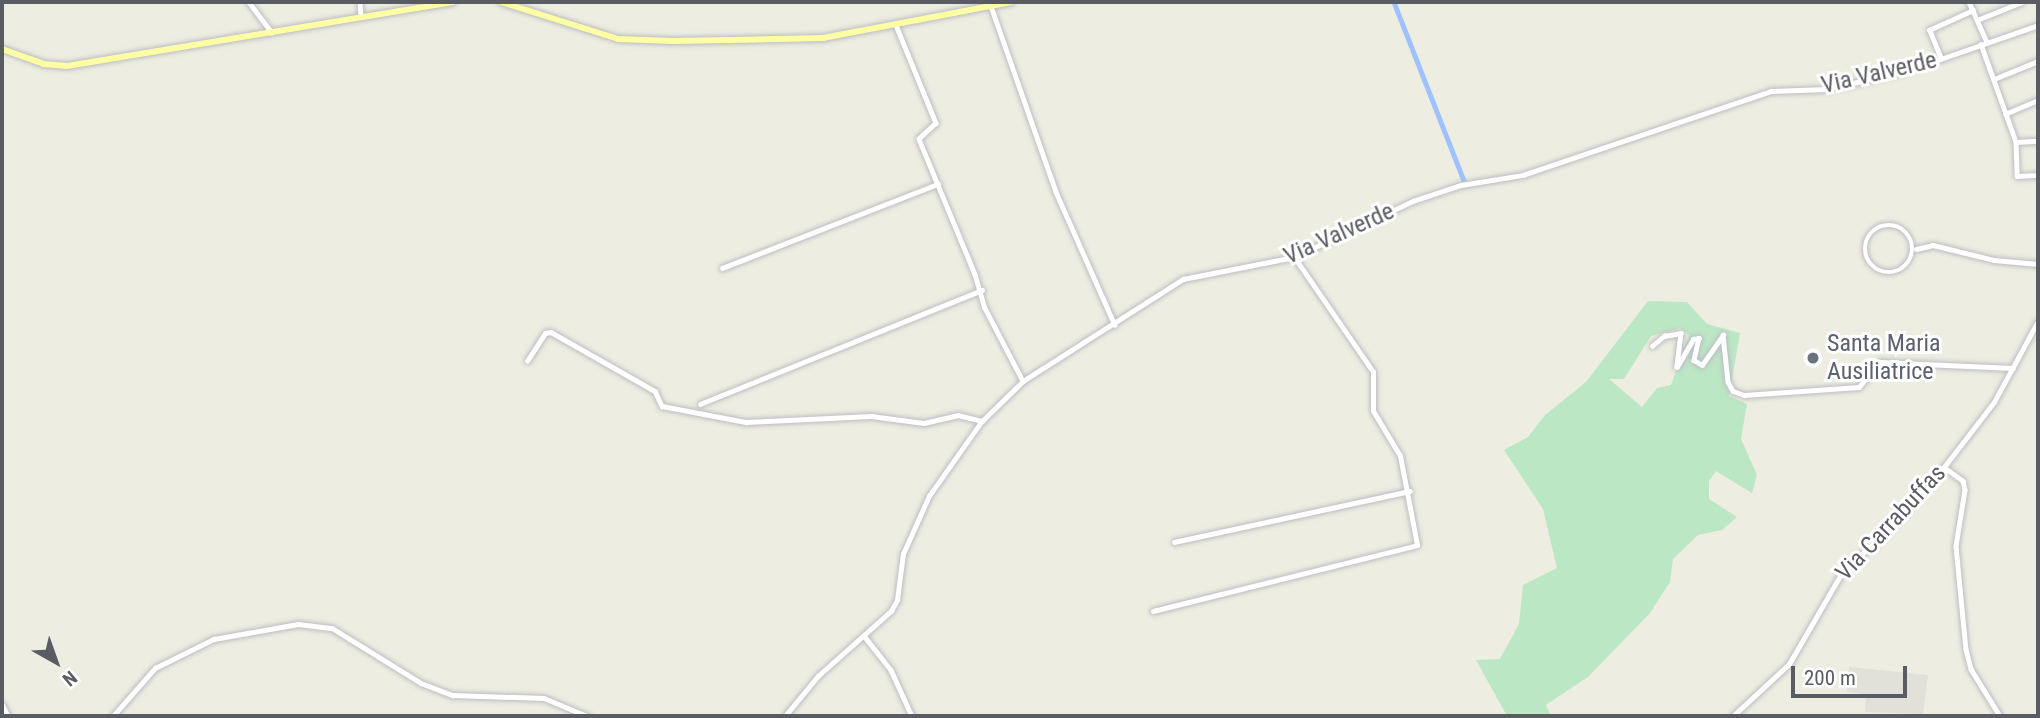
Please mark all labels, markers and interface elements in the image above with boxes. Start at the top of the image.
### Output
street label: Via Valverde [1819,46,1939,100]
street label: Via Valverde [1279,197,1399,271]
place label: Santa Maria Ausiliatrice [1827,330,1941,386]
marker: Santa Maria Ausiliatrice [1805,350,1821,366]
street label: Via Carrabuffas [1830,459,1952,587]
north arrow [21,627,91,697]
scale bar [1795,652,1910,696]
text: N [58,666,82,691]
text: 200 m [1804,666,1856,690]

